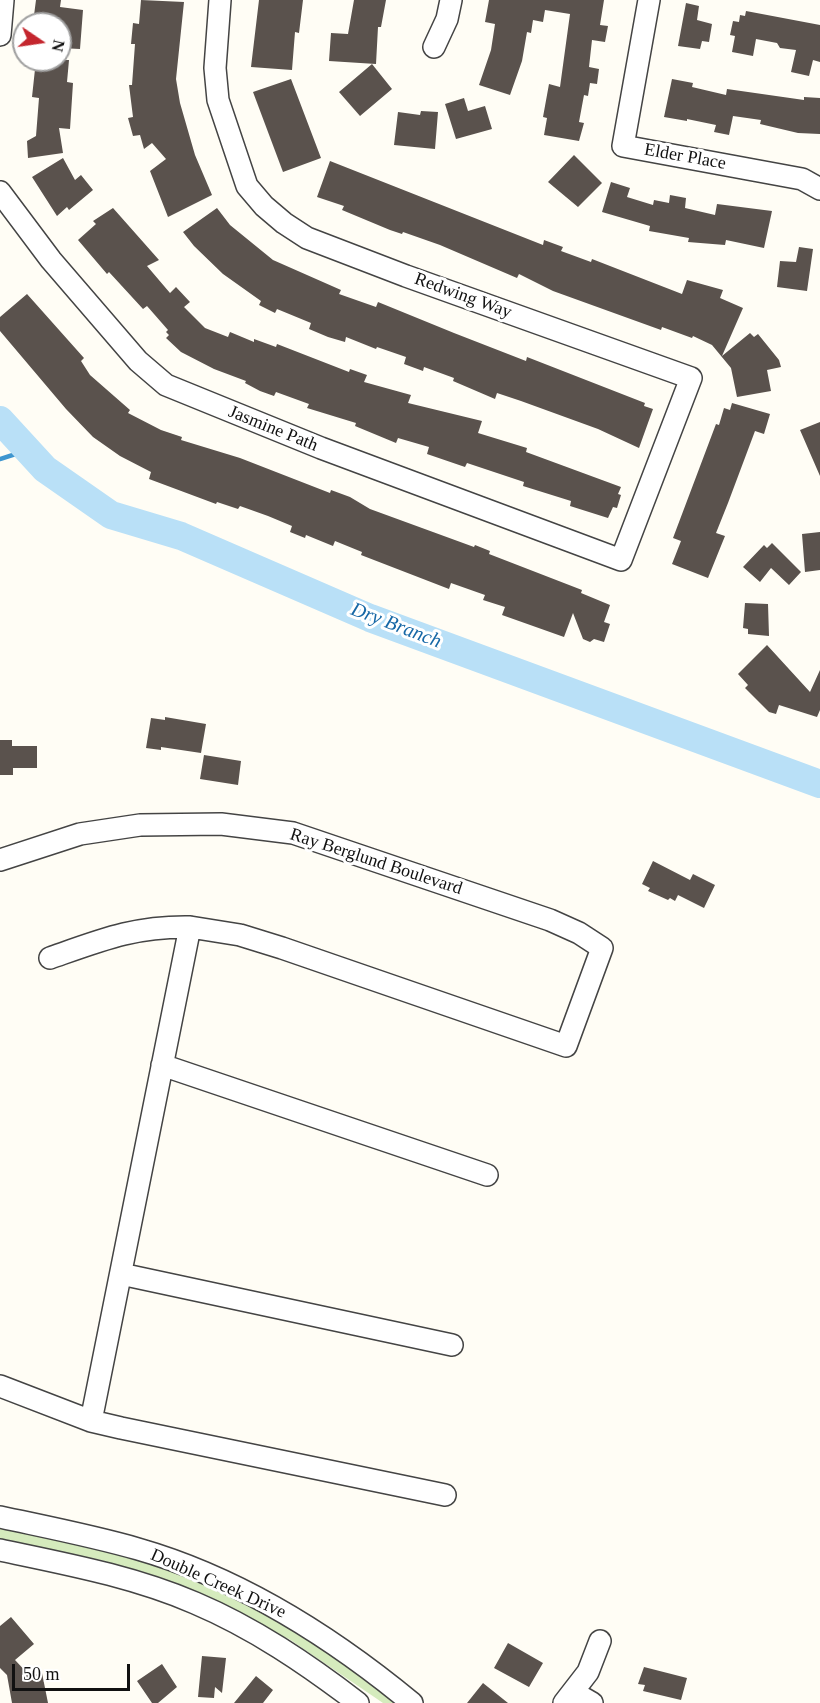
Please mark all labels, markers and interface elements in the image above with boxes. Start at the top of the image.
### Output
north arrow [12,12,72,72]
text: N [48,38,68,53]
street label: Elder Place [643,139,727,175]
street label: Redwing Way [411,268,515,324]
street label: Jasmine Path [225,401,321,457]
water label: Dry Branch [347,598,445,654]
street label: Ray Berglund Boulevard [287,824,465,900]
street label: Double Creek Drive [147,1544,289,1624]
scale bar [15,1652,134,1690]
text: 50 m [23,1664,60,1684]

